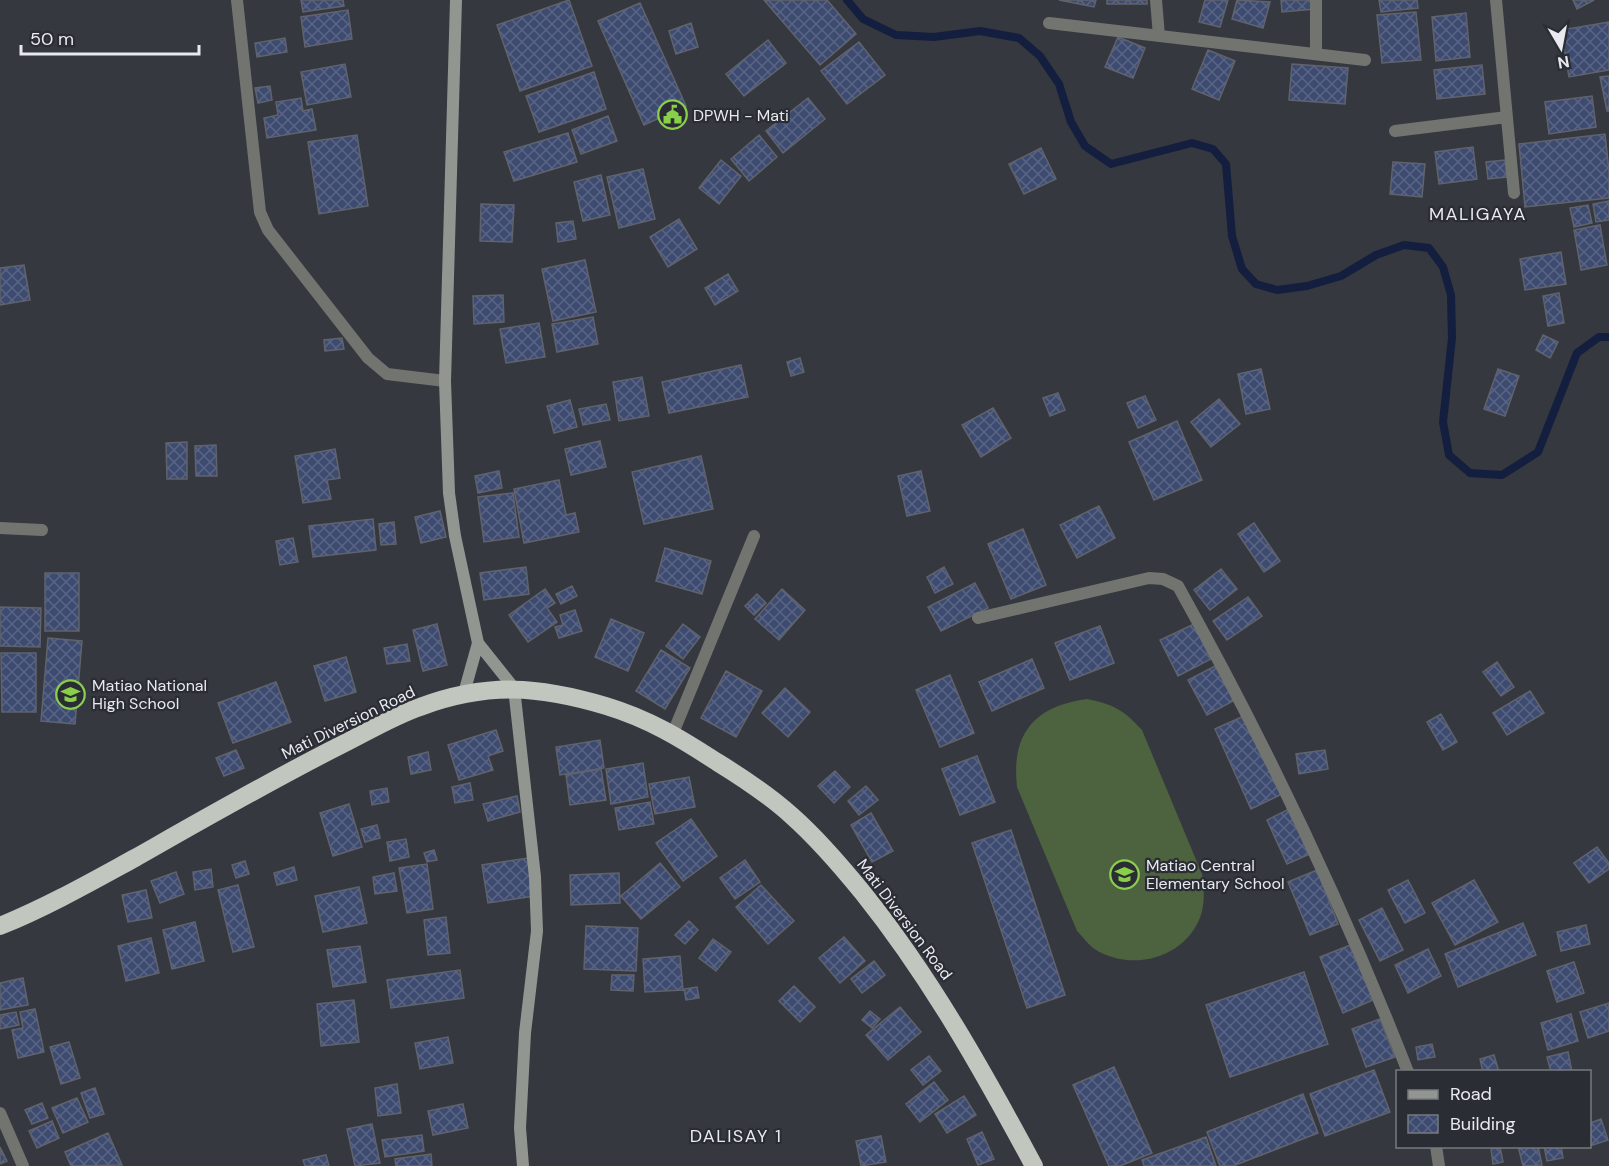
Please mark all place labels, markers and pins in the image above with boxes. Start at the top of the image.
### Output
public building icon: DPWH - Mati [656,99,688,131]
place label: DPWH - Mati [693,105,789,126]
place label: Matiao National High School [92,675,207,714]
school or university icon: Matiao National High School [55,678,87,710]
place label: Matiao Central Elementary School [1146,855,1284,894]
school or university icon: Matiao Central Elementary School [1109,858,1141,890]

